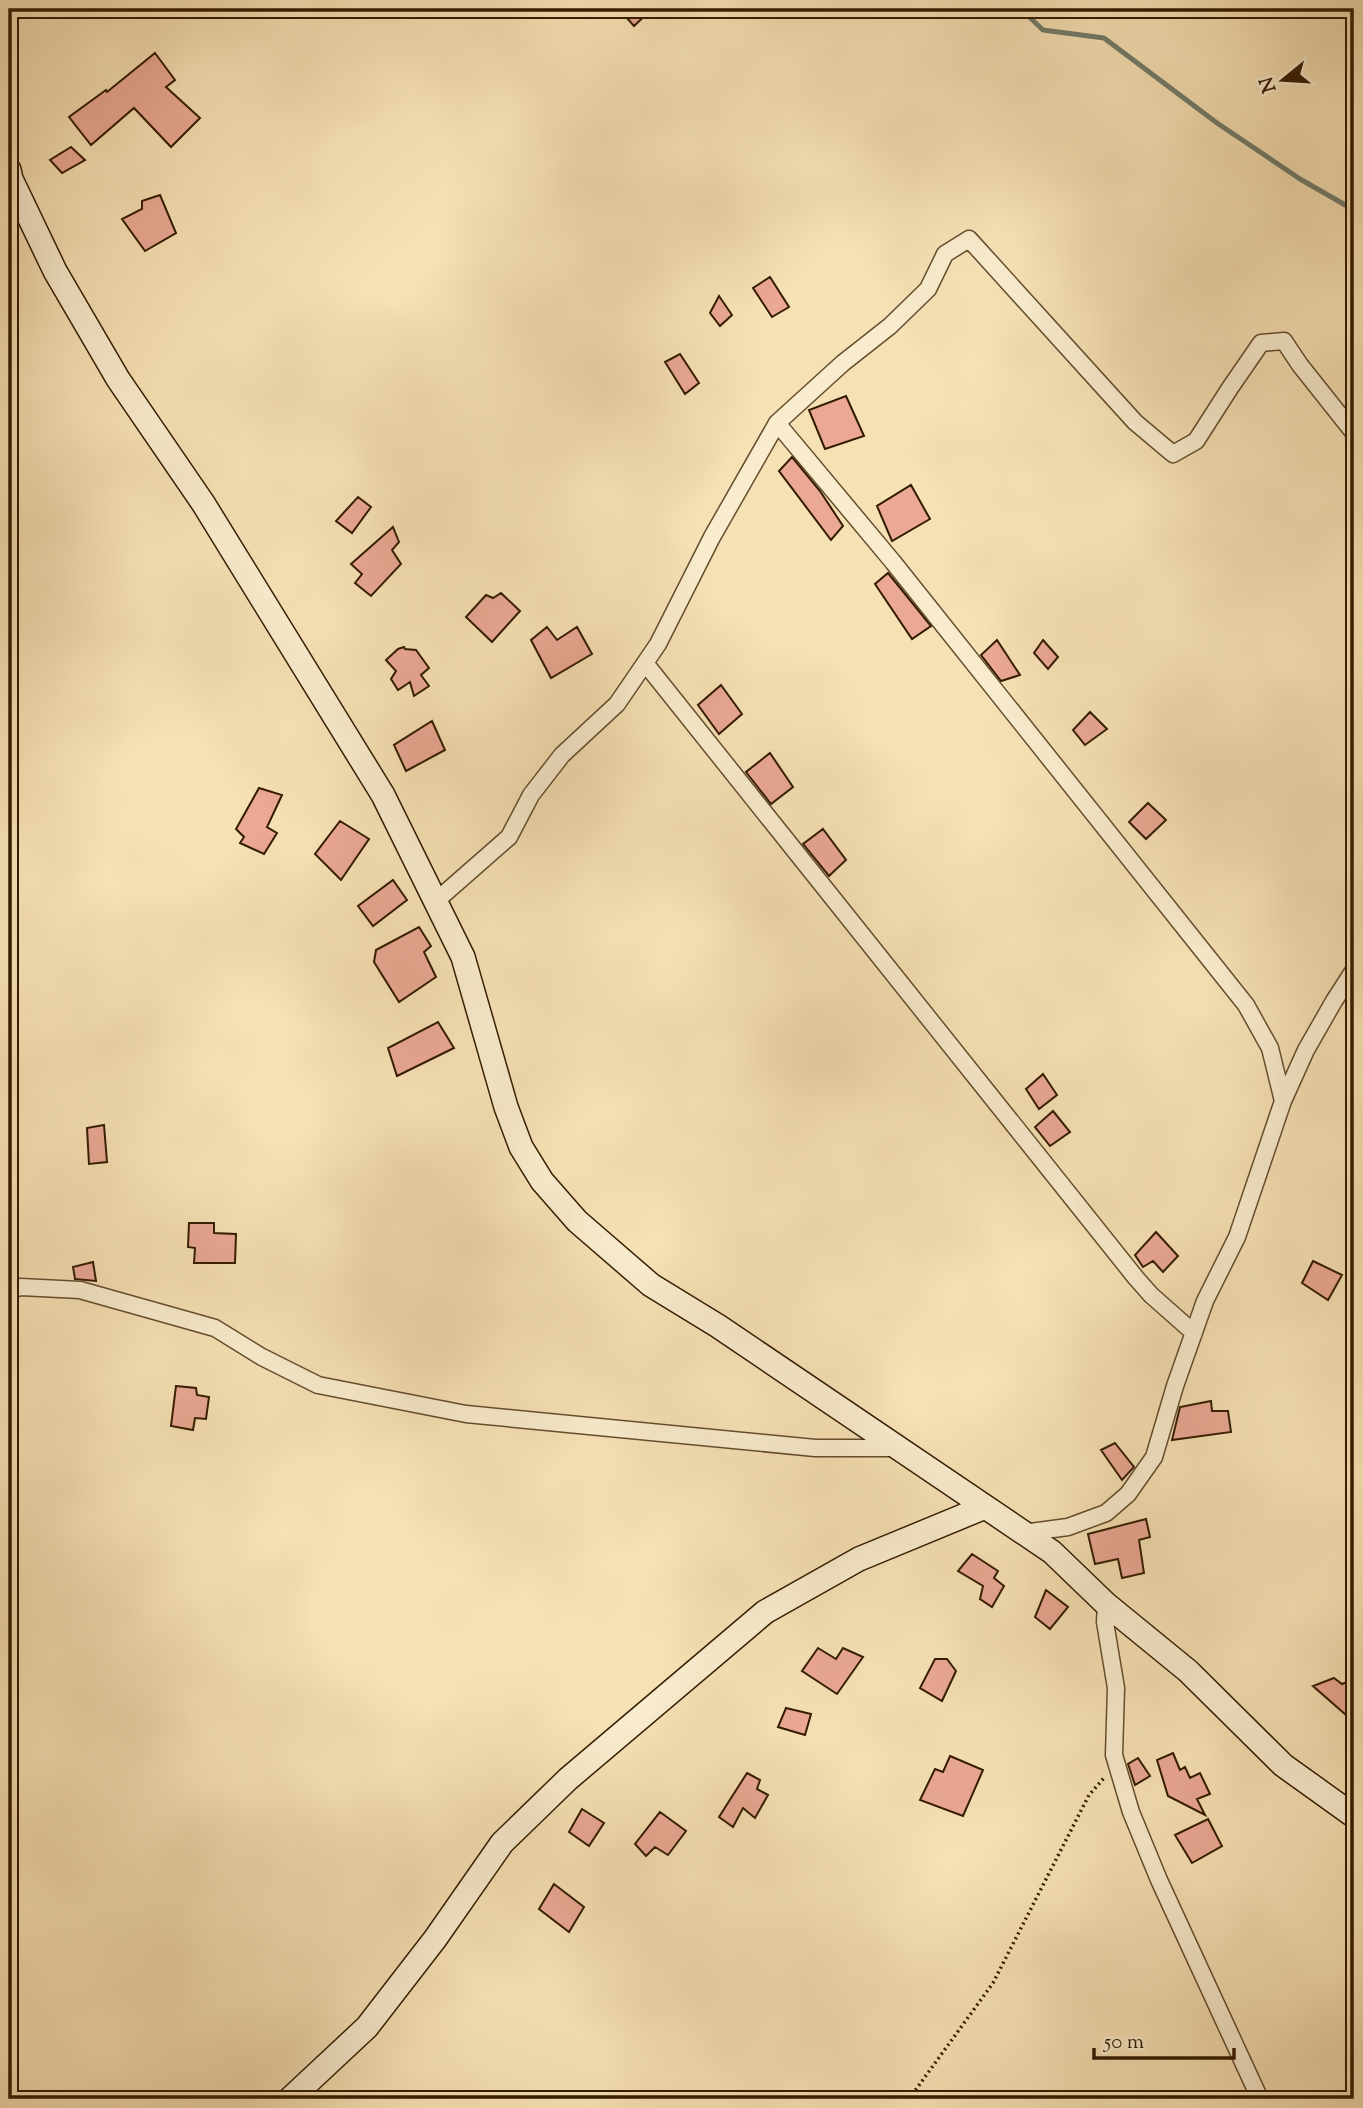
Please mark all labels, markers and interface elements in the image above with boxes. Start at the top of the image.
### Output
north arrow [1248,46,1318,116]
text: N [1254,73,1284,96]
scale bar [1094,2017,1234,2061]
text: 50 m [1103,2028,1144,2058]

